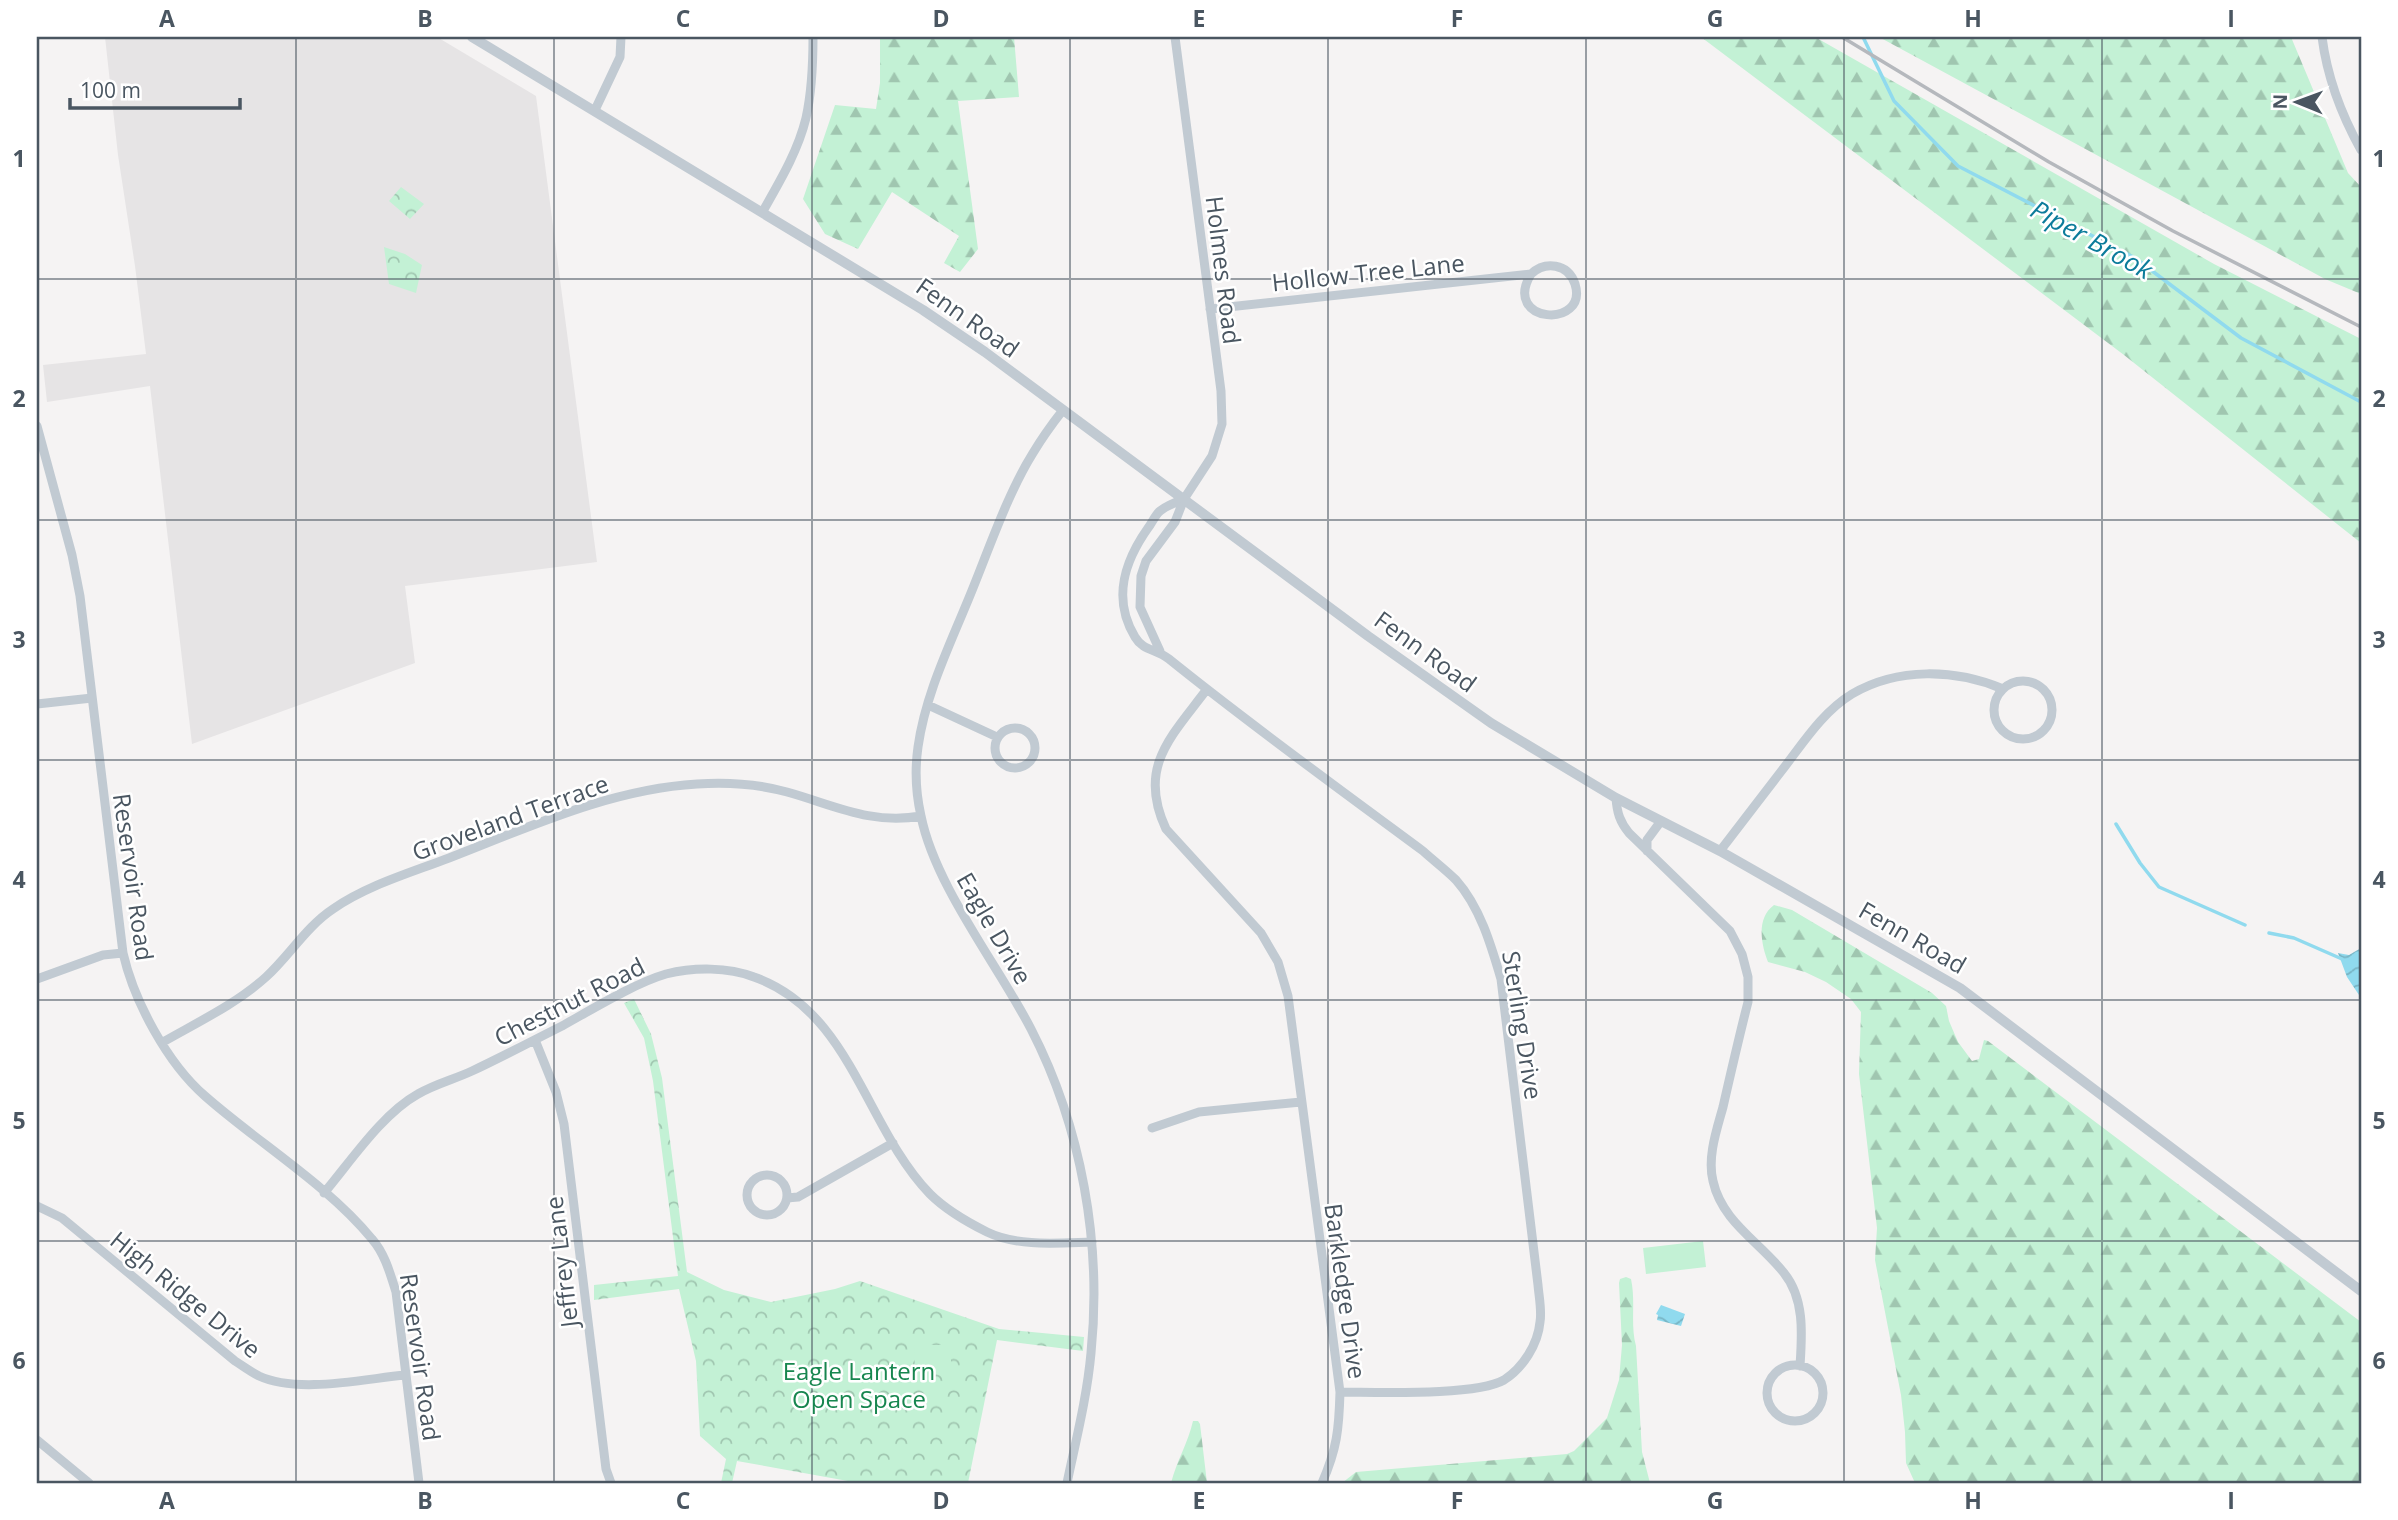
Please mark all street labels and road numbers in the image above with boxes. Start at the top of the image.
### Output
street label: Holmes Road [1199,194,1249,346]
street label: Hollow Tree Lane [1270,245,1466,299]
street label: Fenn Road [910,269,1026,365]
street label: Fenn Road [1368,603,1484,699]
street label: Groveland Terrace [407,766,613,868]
street label: Reservoir Road [106,791,162,963]
street label: Eagle Drive [950,866,1040,990]
street label: Fenn Road [1853,893,1973,981]
street label: Sterling Drive [1495,948,1551,1102]
street label: Chestnut Road [488,949,650,1053]
street label: Jeffrey Lane [537,1195,586,1331]
street label: Barkledge Drive [1317,1201,1375,1381]
street label: High Ridge Drive [104,1223,268,1365]
street label: Reservoir Road [393,1271,449,1443]

